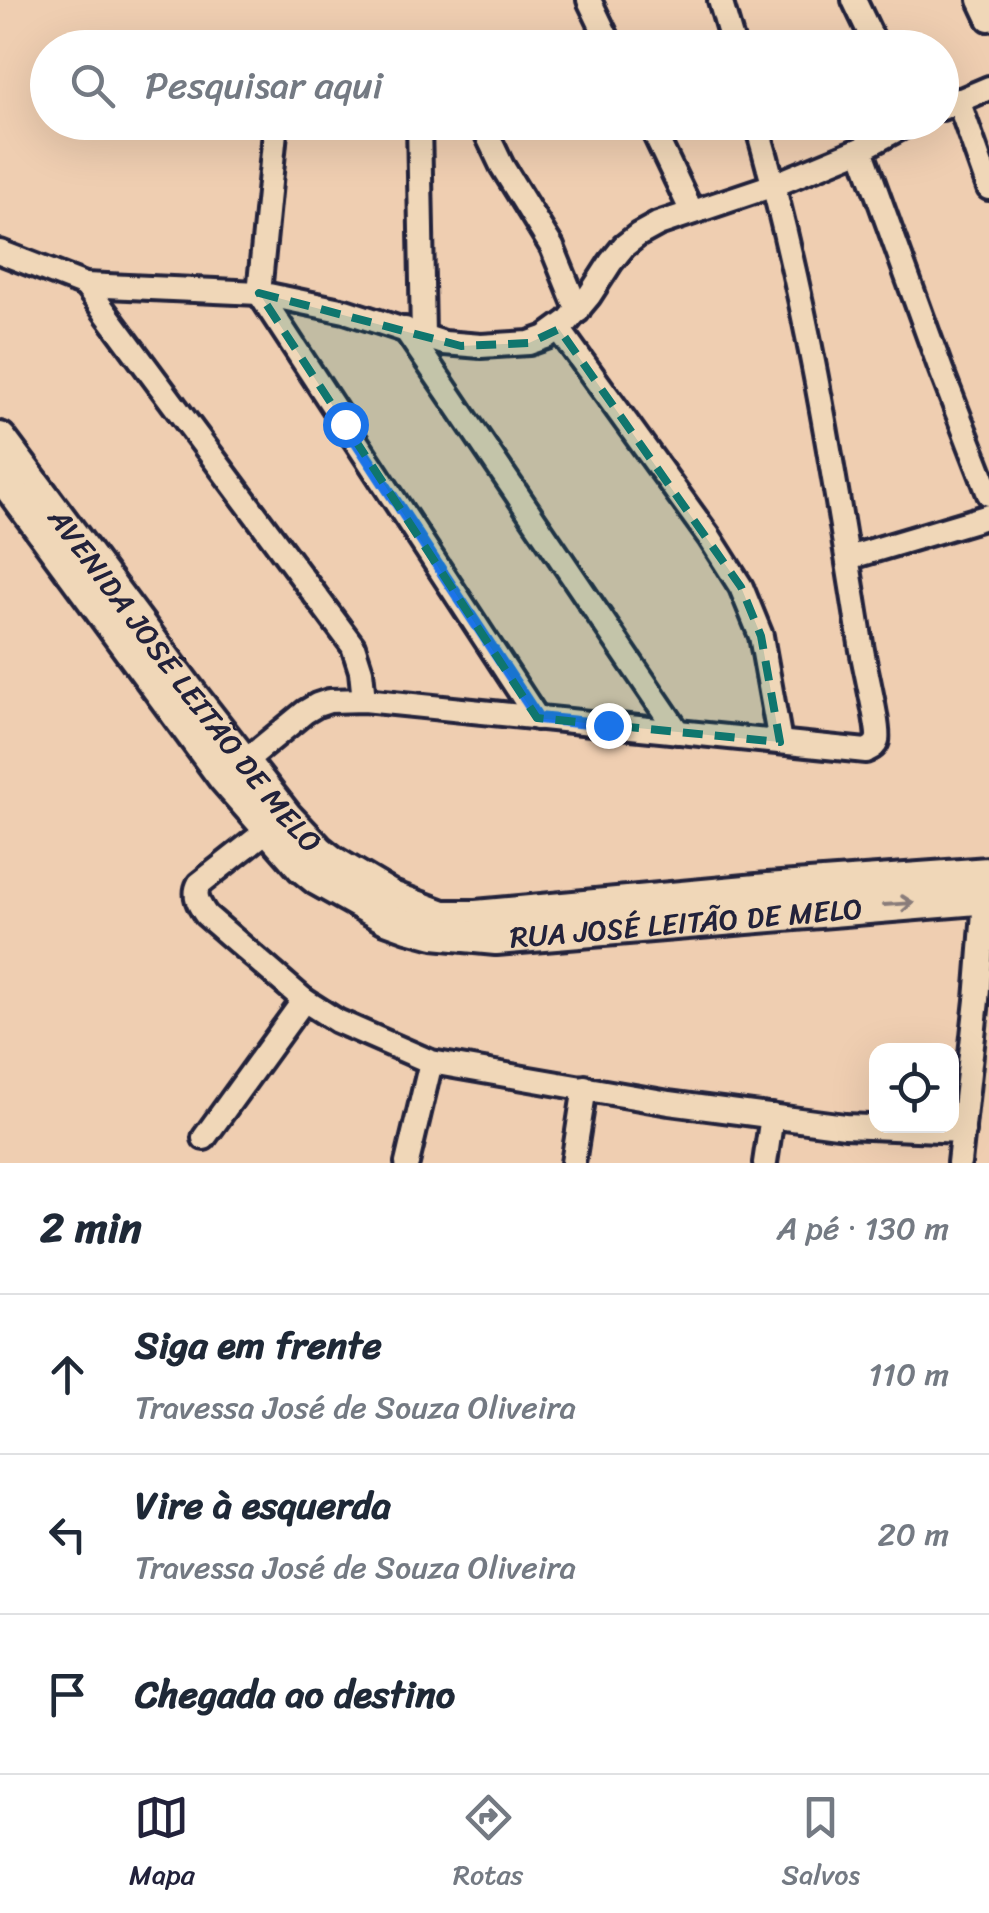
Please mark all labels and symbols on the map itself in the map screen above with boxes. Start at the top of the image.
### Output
route start [323,402,369,448]
street label: AVENIDA JOSÉ LEITÃO DE MELO [33,495,336,866]
route end [586,703,632,749]
street label: RUA JOSÉ LEITÃO DE MELO [508,882,865,965]
one-way arrow [883,895,915,914]

